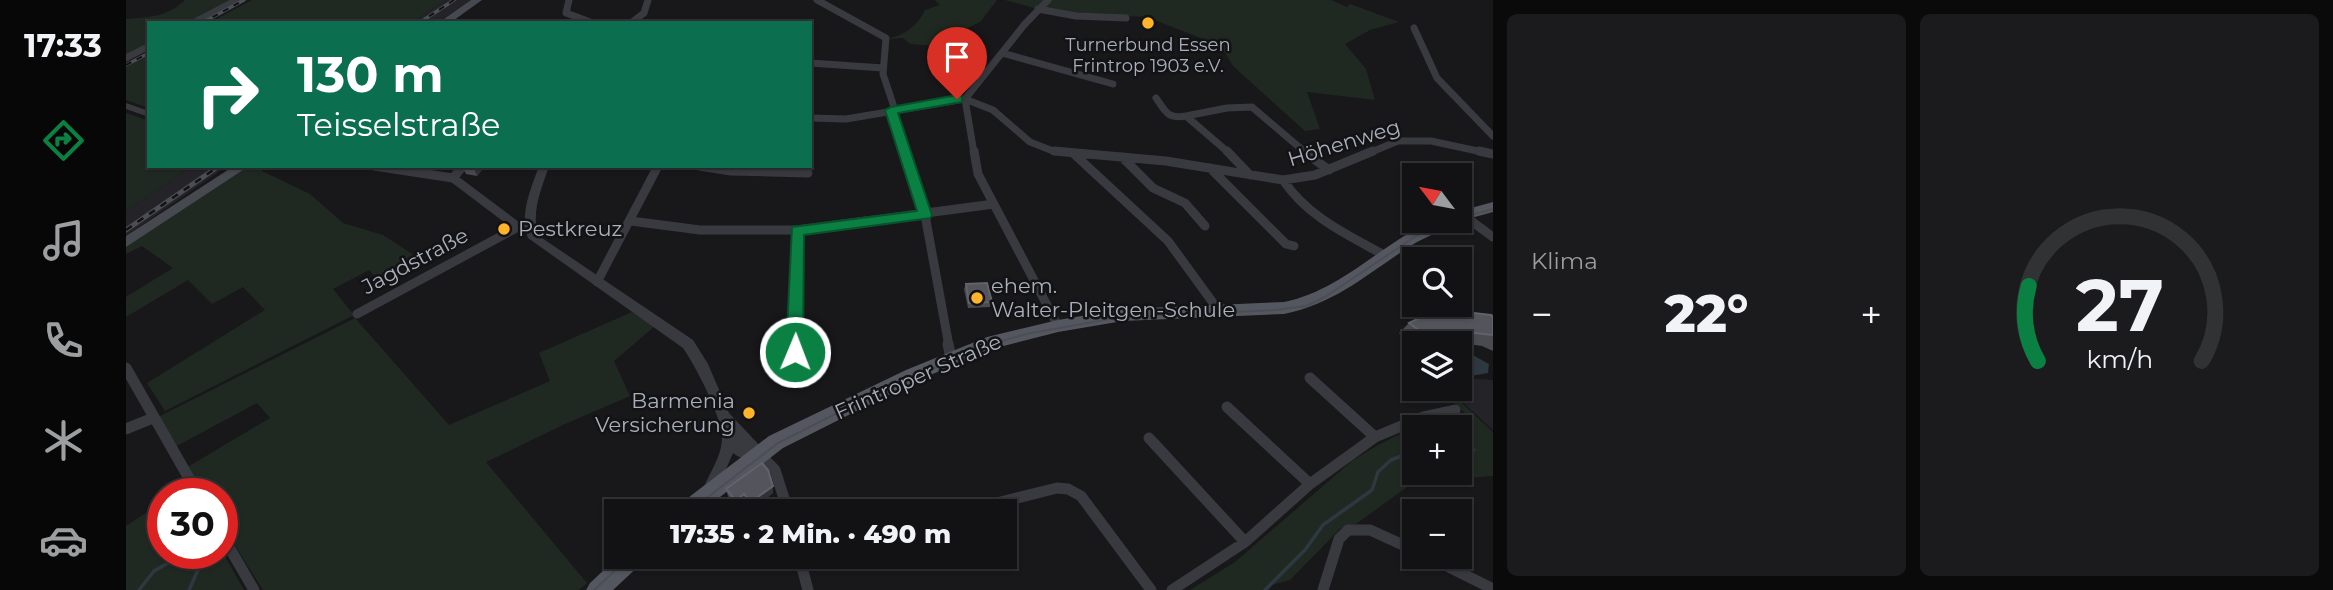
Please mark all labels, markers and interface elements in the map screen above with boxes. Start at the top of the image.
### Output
marker: Turnerbund Essen Frintrop 1903 e.V. [1140,15,1156,31]
text: 17:33 [24,26,102,65]
pin [927,27,987,99]
place label: Turnerbund Essen Frintrop 1903 e.V. [1065,34,1231,77]
icon: arrive [938,38,976,76]
text: 130 m [297,45,444,104]
icon: right [182,49,273,140]
text: Teisselstraße [297,105,500,144]
street label: Höhenweg [1285,114,1403,171]
icon: directions [39,116,88,165]
north arrow [1402,163,1472,233]
map controls [1402,163,1472,569]
icon: music [39,216,88,265]
place label: Pestkreuz [518,216,622,241]
marker: Pestkreuz [496,221,512,237]
street label: Jagdstraße [356,222,472,300]
button: search [1402,247,1472,317]
text: Klima [1531,247,1598,275]
text: 27 [2075,261,2164,349]
place label: ehem. Walter-Pleitgen-Schule [991,273,1235,322]
text: 22° [1665,282,1748,345]
marker: ehem. Walter-Pleitgen-Schule [969,290,985,306]
text: − [1531,291,1553,338]
text: + [1860,291,1882,338]
position arrow [758,315,832,389]
icon: phone [39,316,88,365]
street label: Frintroper Straße [830,329,1005,425]
button: layers [1402,331,1472,401]
text: km/h [2086,344,2153,374]
place label: Barmenia Versicherung [595,388,735,437]
marker: Barmenia Versicherung [741,405,757,421]
button: + [1402,415,1472,485]
icon: climate [39,416,88,465]
speed limit sign: 30 [147,478,238,569]
button: − [1402,499,1472,569]
icon: car [39,516,88,565]
text: 17:35 · 2 Min. · 490 m [670,518,951,550]

